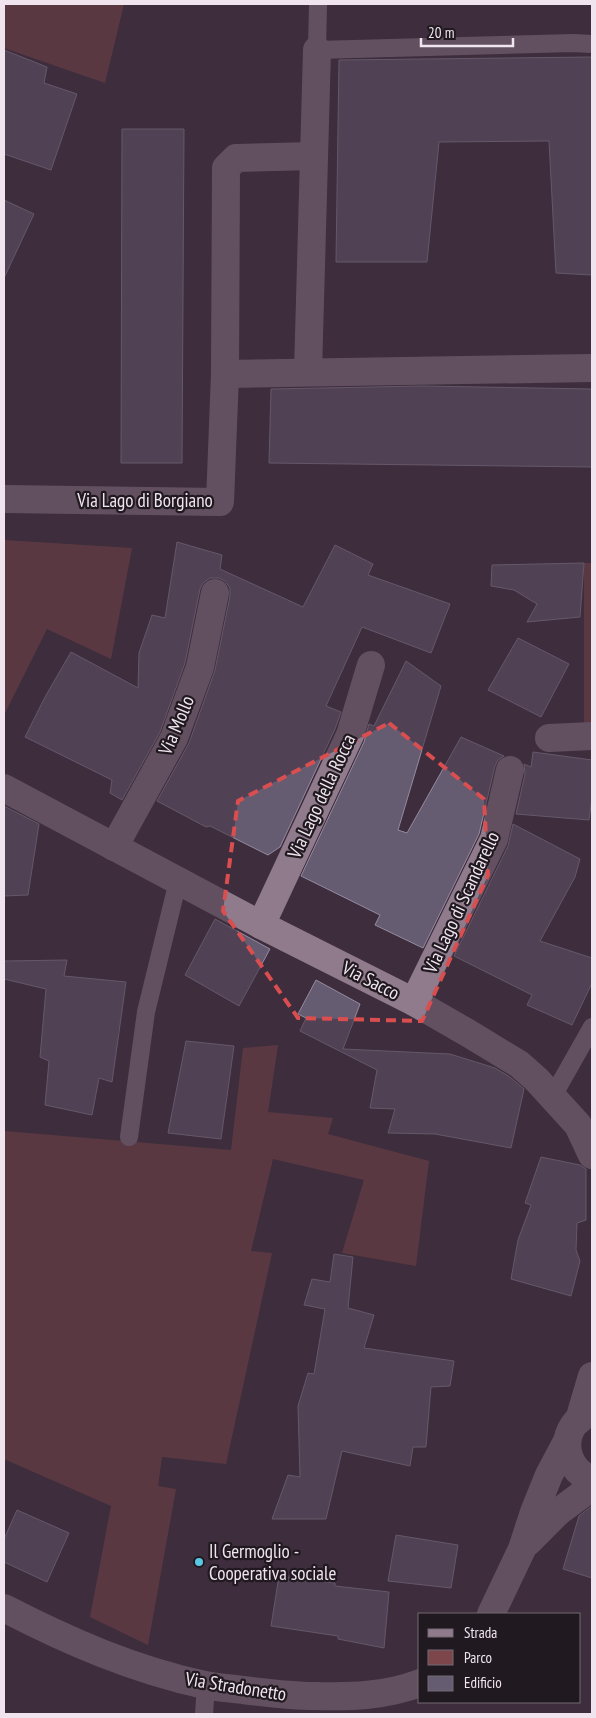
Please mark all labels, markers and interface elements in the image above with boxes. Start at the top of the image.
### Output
scale bar [421,15,514,47]
text: 20 m [428,23,454,42]
street label: Via Lago di Borgiano [76,488,213,512]
street label: Via Mollo [152,692,199,759]
street label: Via Lago della Rocca [281,730,360,863]
street label: Via Lago di Scandarello [417,827,504,977]
street label: Via Sacco [337,955,404,1005]
place label: Il Germoglio - Cooperativa sociale [209,1539,336,1585]
marker: Il Germoglio - Cooperativa sociale [193,1556,205,1568]
legend [418,1613,581,1703]
text: Strada [464,1623,497,1642]
text: Parco [464,1648,492,1667]
street label: Via Stradonetto [183,1666,288,1706]
text: Edificio [464,1673,502,1692]

